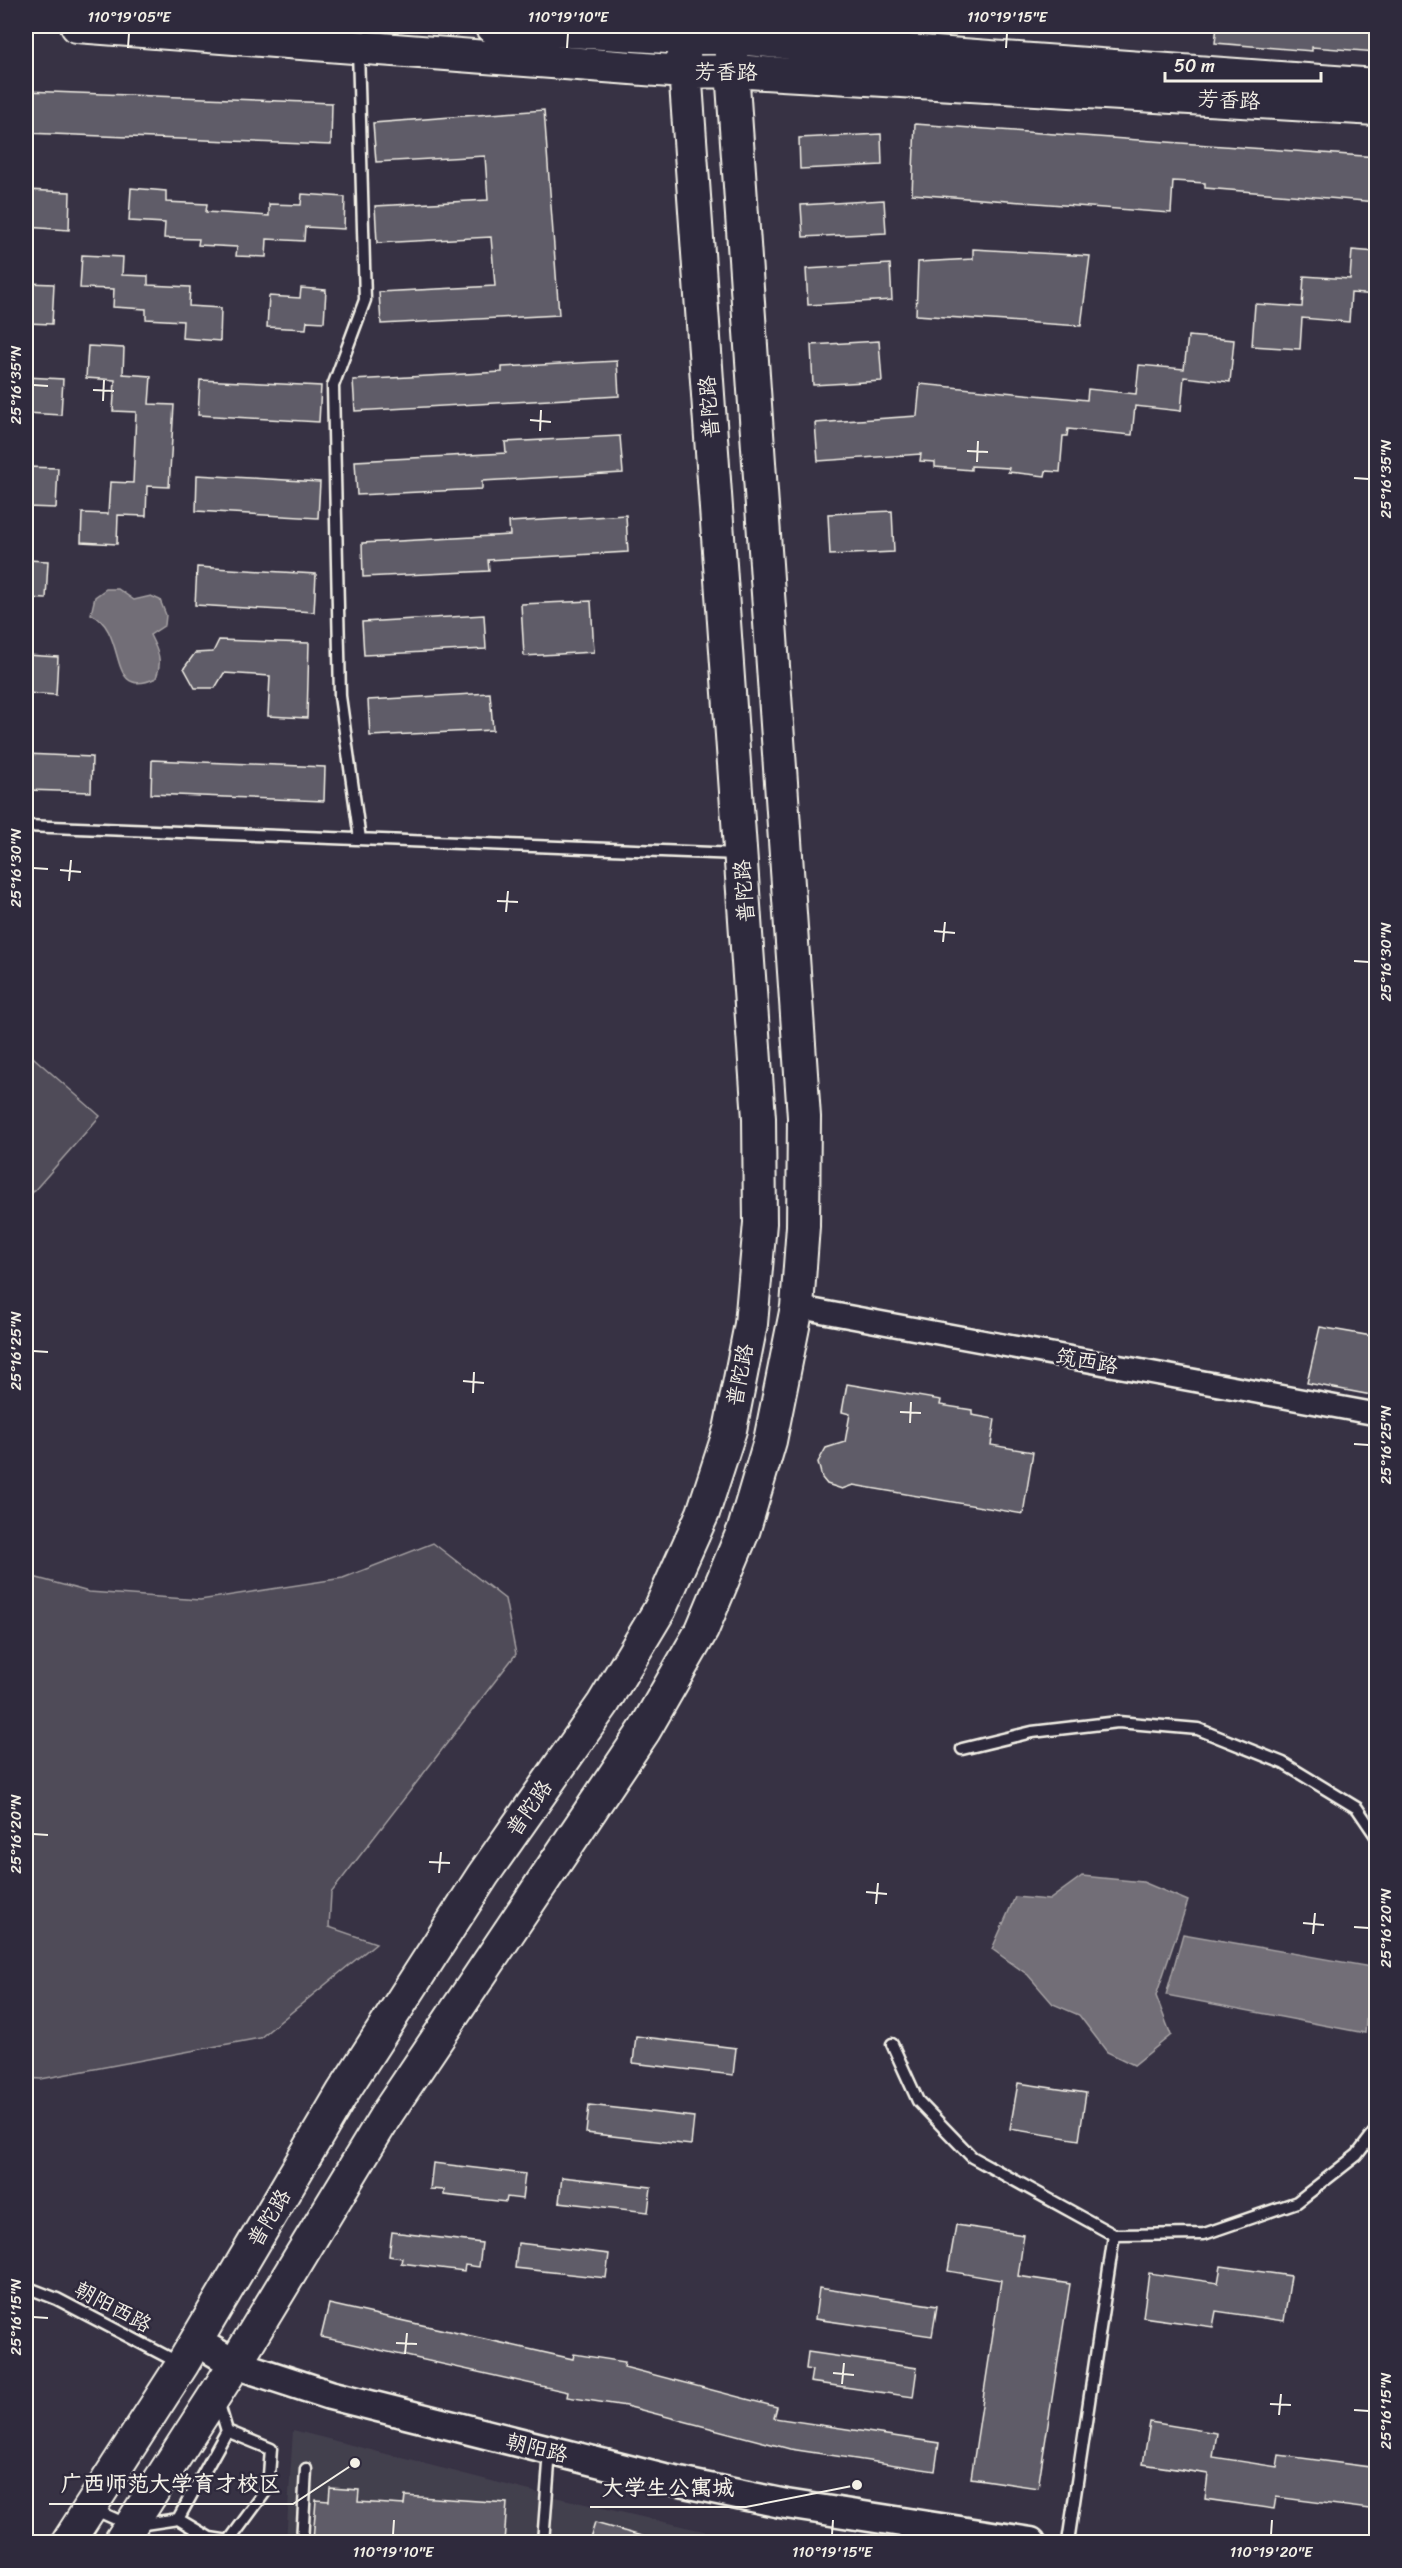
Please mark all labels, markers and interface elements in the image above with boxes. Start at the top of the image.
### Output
text: 110°19'05"E [87,4,172,30]
text: 110°19'10"E [528,4,610,30]
text: 110°19'15"E [967,4,1049,30]
scale bar [1165,45,1321,83]
text: 50 m [1174,50,1215,82]
street label: 芳香路 [694,52,758,92]
street label: 芳香路 [1197,79,1261,121]
text: 25°16'35"N [3,345,29,424]
street label: 普陀路 [688,374,730,440]
text: 25°16'35"N [1373,439,1399,518]
text: 25°16'30"N [3,828,29,908]
street label: 普陀路 [723,858,765,924]
text: 25°16'30"N [1373,922,1399,1002]
text: 25°16'25"N [3,1311,29,1391]
street label: 筑西路 [1053,1337,1121,1385]
street label: 普陀路 [715,1340,765,1410]
text: 25°16'25"N [1373,1405,1399,1485]
street label: 普陀路 [495,1771,563,1845]
text: 25°16'20"N [3,1794,29,1874]
text: 25°16'20"N [1373,1888,1399,1968]
street label: 普陀路 [236,2181,302,2255]
street label: 朝阳西路 [67,2271,159,2343]
text: 25°16'15"N [3,2278,29,2356]
text: 25°16'15"N [1373,2372,1399,2450]
street label: 朝阳路 [502,2422,572,2474]
callout: 广西师范大学育才校区 [49,2464,293,2504]
text: 广西师范大学育才校区 [61,2464,281,2503]
callout: 大学生公寓城 [590,2467,746,2507]
text: 大学生公寓城 [602,2468,734,2507]
text: 110°19'10"E [353,2539,435,2565]
text: 110°19'15"E [792,2539,874,2565]
text: 110°19'20"E [1230,2539,1314,2565]

